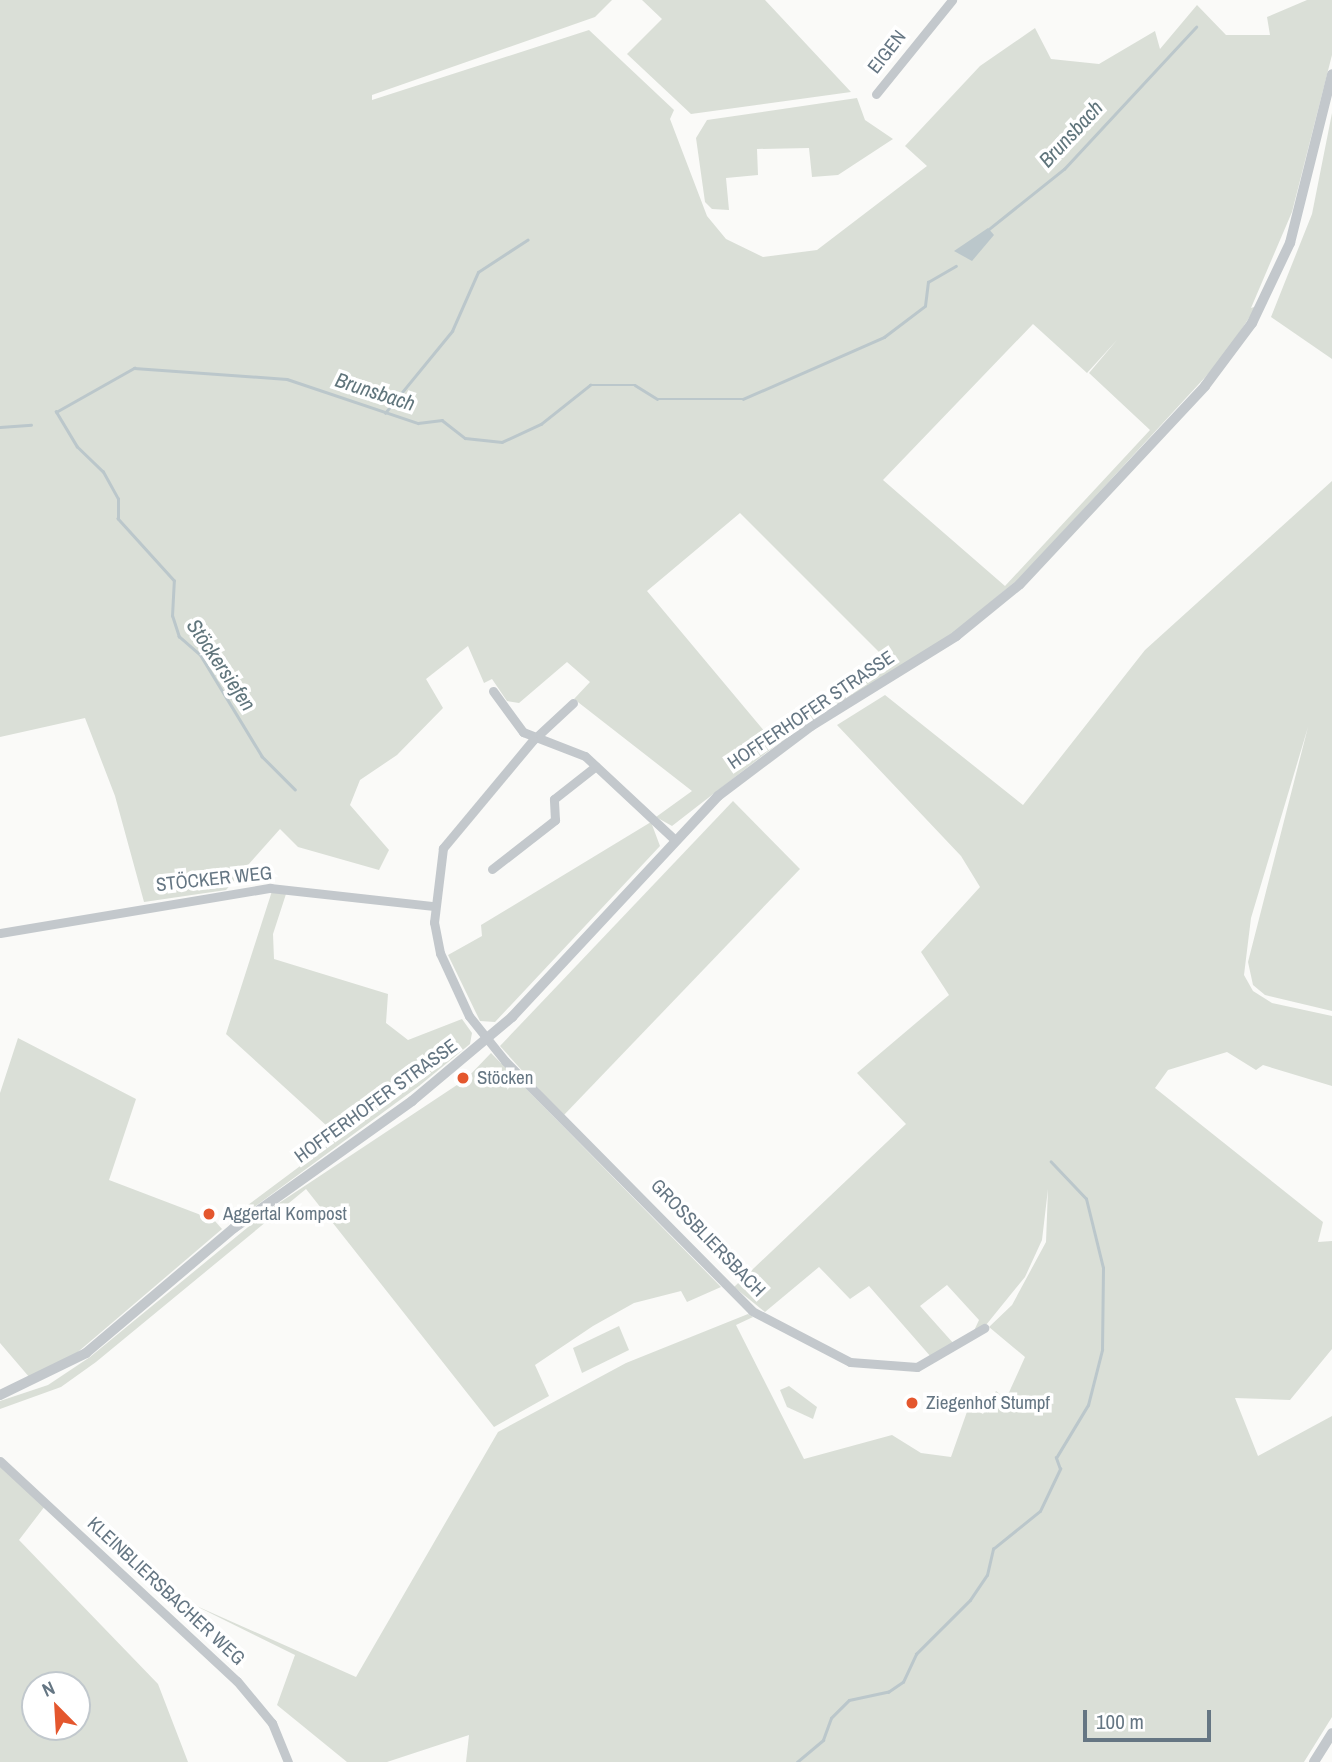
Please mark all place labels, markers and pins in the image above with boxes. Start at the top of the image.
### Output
place label: Stöcken [477,1067,533,1089]
marker: Stöcken [455,1070,471,1086]
place label: Aggertal Kompost [223,1203,347,1225]
marker: Aggertal Kompost [201,1206,217,1222]
place label: Ziegenhof Stumpf [926,1392,1050,1414]
marker: Ziegenhof Stumpf [904,1395,920,1411]

